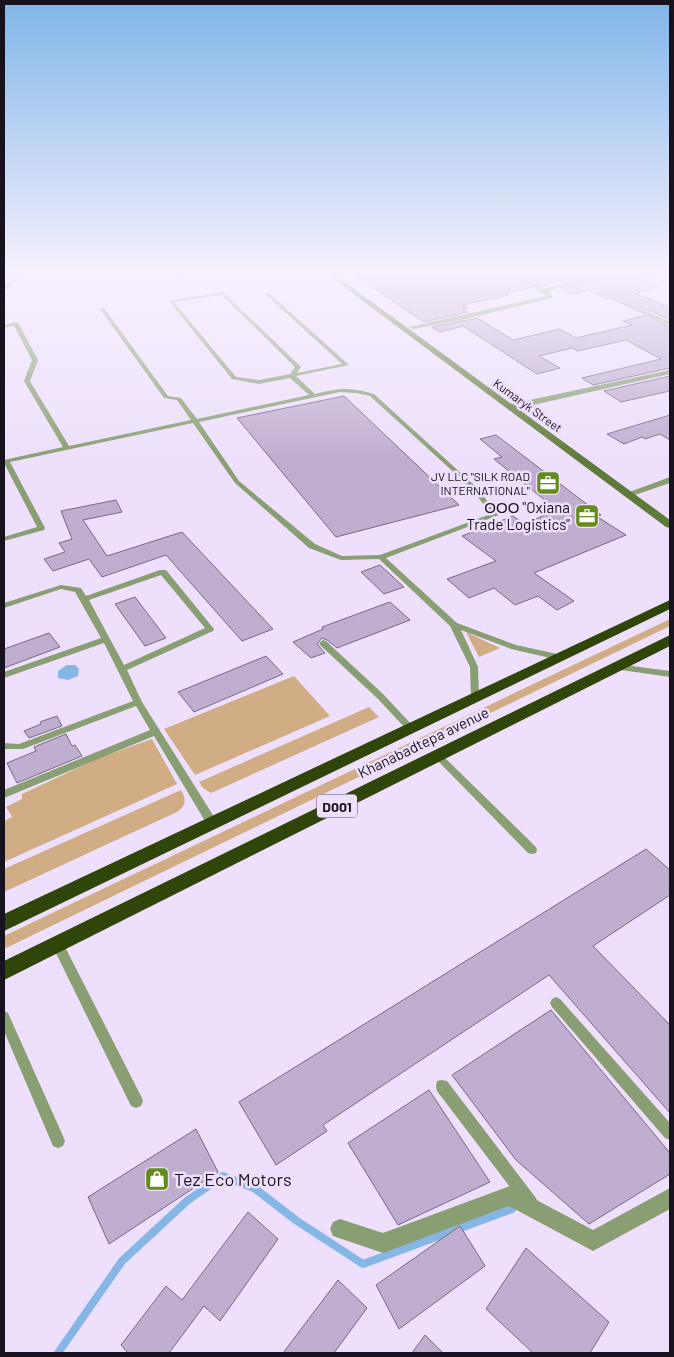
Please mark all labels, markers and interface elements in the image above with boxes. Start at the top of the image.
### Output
street label: Kumaryk Street [491,375,565,435]
place label: JV LLC "SILK ROAD INTERNATIONAL" [431,469,530,497]
office icon: JV LLC "SILK ROAD INTERNATIONAL" [535,470,561,496]
place label: ООО "Oxiana Trade Logistics" [466,498,570,533]
office icon: ООО "Oxiana Trade Logistics" [574,503,600,529]
street label: Khanabadtepa avenue [355,702,491,782]
road number: D001 [317,794,357,818]
shop icon: Tez Eco Motors [144,1166,170,1192]
place label: Tez Eco Motors [174,1168,292,1190]

